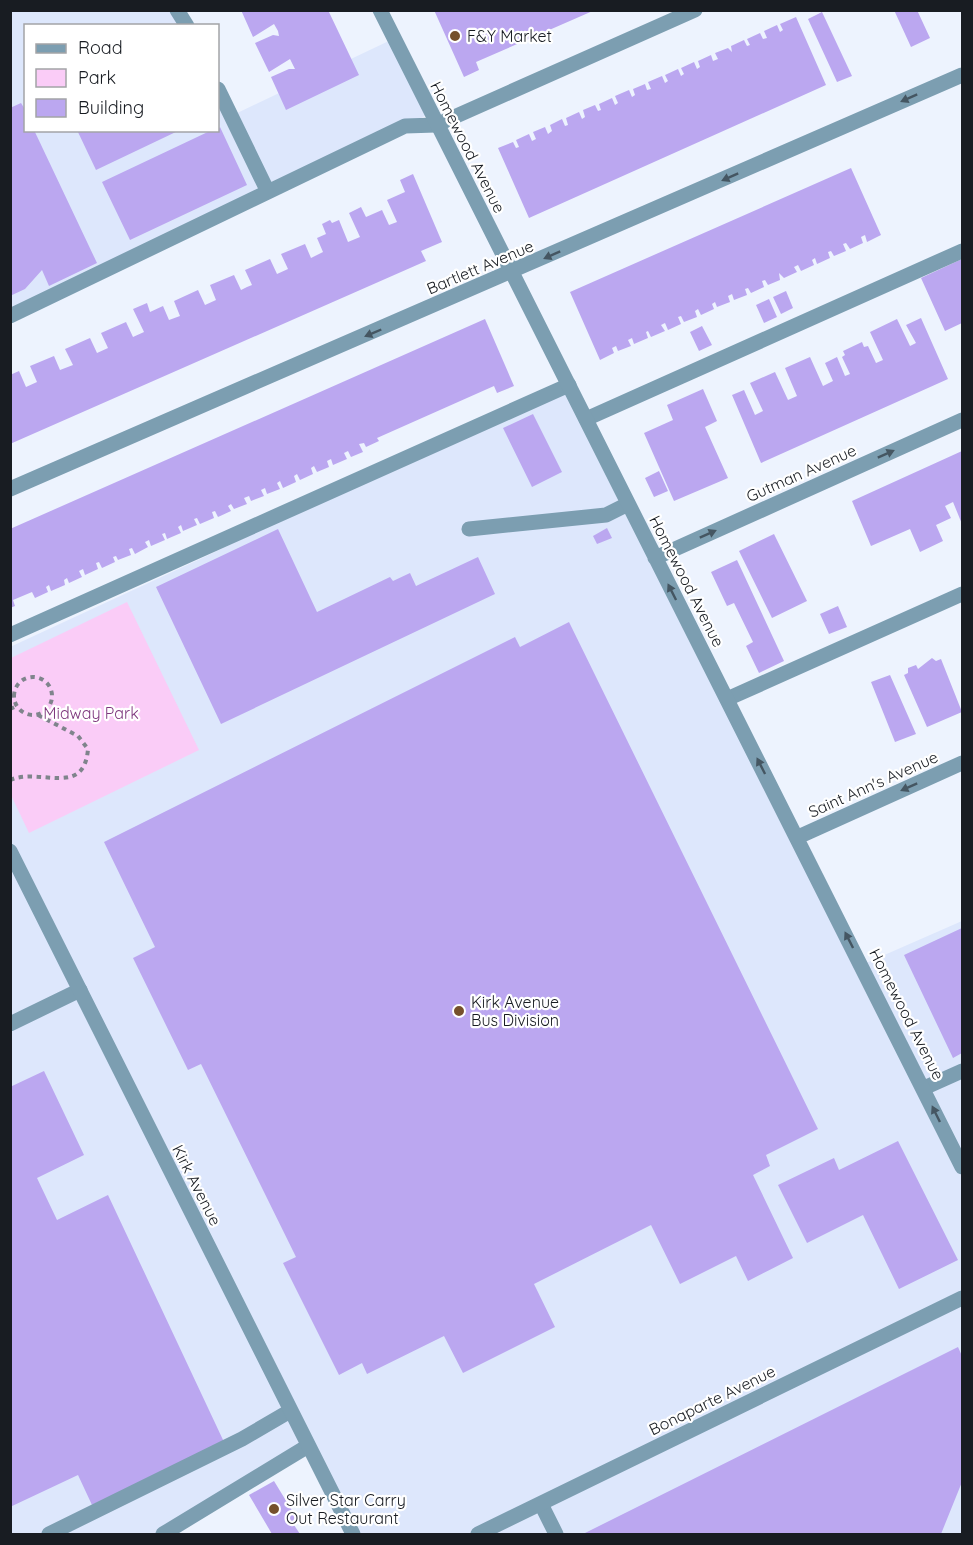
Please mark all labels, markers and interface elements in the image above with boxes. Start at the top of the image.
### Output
legend [24,24,219,132]
place label: F&Y Market [467,26,552,46]
marker: F&Y Market [448,29,462,43]
text: Road [78,36,123,59]
text: Park [78,66,116,89]
street label: Homewood Avenue [426,78,510,216]
one-way arrow [900,94,918,104]
text: Building [78,96,144,119]
one-way arrow [722,172,739,181]
street label: Bartlett Avenue [424,235,536,299]
one-way arrow [542,250,560,260]
one-way arrow [364,328,382,338]
street label: Gutman Avenue [743,440,859,506]
one-way arrow [877,450,894,459]
street label: Homewood Avenue [645,512,729,650]
one-way arrow [699,529,717,538]
one-way arrow [667,584,677,601]
park label: Midway Park [43,703,139,723]
street label: Saint Ann's Avenue [805,746,941,822]
one-way arrow [756,757,766,774]
one-way arrow [900,783,918,793]
one-way arrow [844,931,854,948]
street label: Homewood Avenue [865,945,949,1083]
place label: Kirk Avenue Bus Division [471,992,559,1030]
marker: Kirk Avenue Bus Division [452,1004,466,1018]
one-way arrow [932,1106,941,1123]
street label: Kirk Avenue [168,1141,226,1229]
street label: Bonaparte Avenue [646,1361,778,1439]
place label: Silver Star Carry Out Restaurant [286,1490,406,1528]
marker: Silver Star Carry Out Restaurant [267,1502,281,1516]

